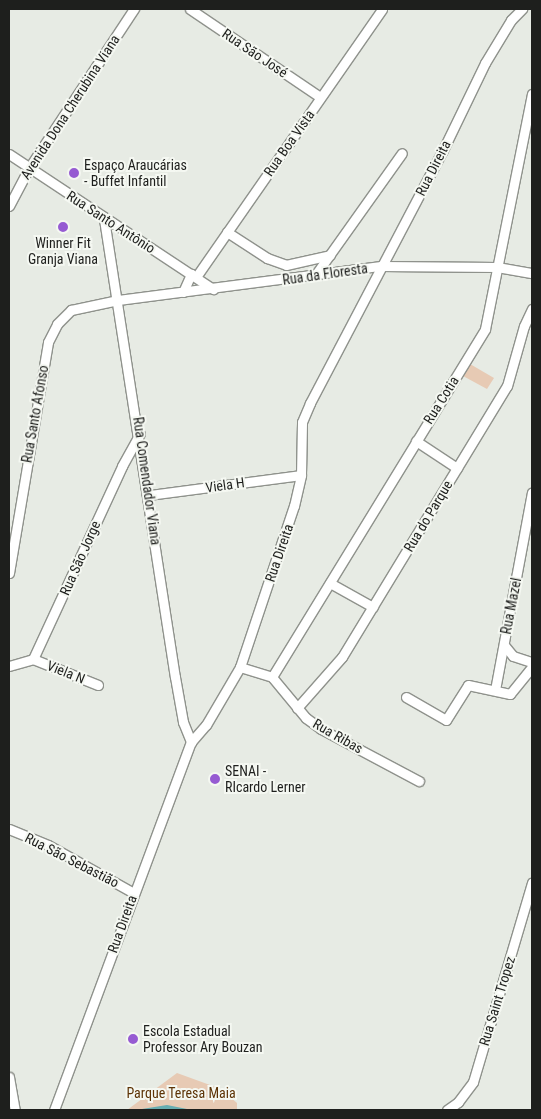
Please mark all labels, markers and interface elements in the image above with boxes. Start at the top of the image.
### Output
street label: Rua São José [219,25,291,81]
street label: Avenida Dona Cherubina Viana [17,32,123,182]
street label: Rua Boa Vista [260,107,318,179]
street label: Rua Direita [412,137,454,199]
place label: Espaço Araucárias - Buffet Infantil [84,157,187,190]
marker: Espaço Araucárias - Buffet Infantil [68,167,80,179]
street label: Rua Santo Antônio [64,187,158,257]
marker: Winner Fit Granja Viana [57,221,69,233]
place label: Winner Fit Granja Viana [28,235,98,268]
street label: Rua da Floresta [281,260,369,288]
street label: Rua Santo Afonso [18,364,52,464]
street label: Rua Cotia [420,373,462,427]
street label: Rua Comendador Viana [130,416,164,546]
street label: Viela H [204,474,246,496]
street label: Rua do Parque [400,477,456,555]
street label: Rua São Jorge [56,518,104,598]
street label: Rua Direita [261,522,297,584]
street label: Rua Mazel [497,576,525,636]
street label: Viela N [45,657,87,687]
street label: Rua Ribas [310,715,366,757]
place label: SENAI - RIcardo Lerner [225,763,306,796]
marker: SENAI - RIcardo Lerner [209,773,221,785]
street label: Rua São Sebastião [22,829,122,891]
street label: Rua Direita [104,893,140,955]
street label: Rua Saint Tropez [475,954,519,1048]
place label: Escola Estadual Professor Ary Bouzan [143,1023,263,1056]
marker: Escola Estadual Professor Ary Bouzan [127,1033,139,1045]
park label: Parque Teresa Maia [126,1085,236,1101]

